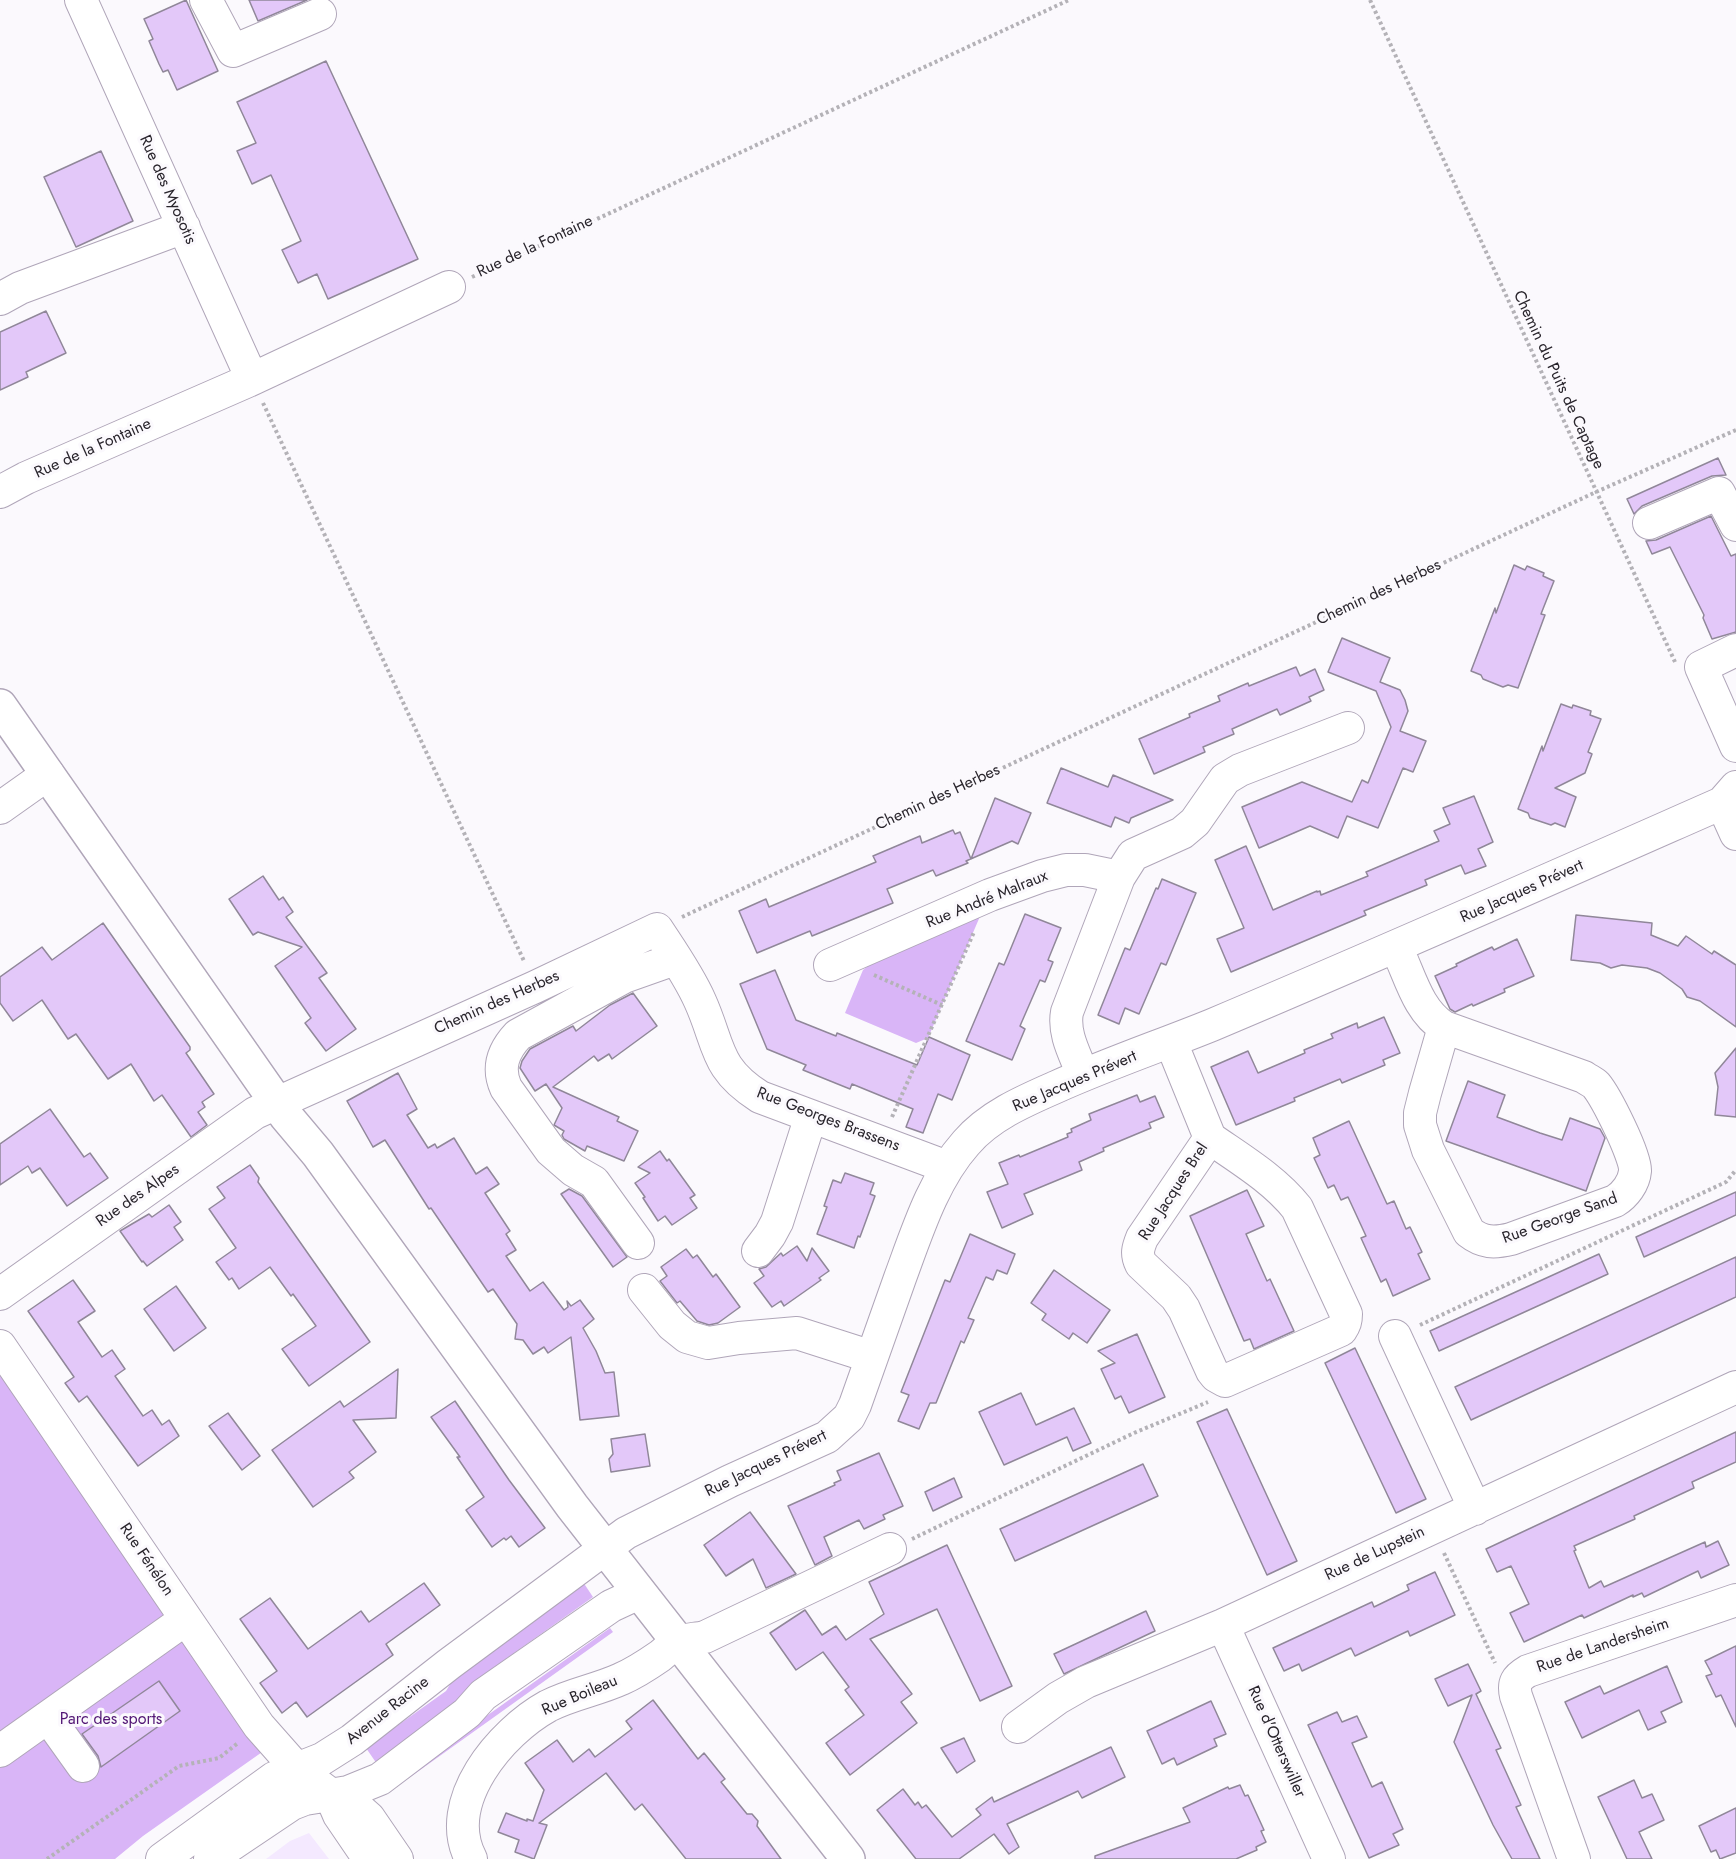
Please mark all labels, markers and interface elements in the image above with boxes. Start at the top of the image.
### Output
street label: Rue des Myosotis [134,133,200,247]
street label: Rue de la Fontaine [474,212,596,282]
street label: Chemin du Puits de Captage [1508,288,1608,472]
street label: Rue de la Fontaine [32,415,154,483]
street label: Chemin des Herbes [1314,556,1444,630]
street label: Chemin des Herbes [873,761,1003,835]
street label: Rue Jacques Prévert [1457,856,1587,928]
street label: Rue André Malraux [923,867,1051,933]
street label: Chemin des Herbes [431,967,563,1039]
street label: Rue Jacques Prévert [1010,1047,1140,1117]
street label: Rue Georges Brassens [754,1084,902,1156]
street label: Rue Jacques Brel [1135,1140,1213,1244]
street label: Rue des Alpes [93,1160,183,1232]
street label: Rue George Sand [1500,1189,1620,1249]
street label: Rue Jacques Prévert [702,1426,830,1502]
street label: Rue Fénélon [115,1520,177,1600]
street label: Rue de Lupstein [1322,1522,1428,1586]
street label: Rue de Landersheim [1534,1614,1672,1678]
street label: Rue Boileau [539,1671,621,1721]
street label: Avenue Racine [343,1673,433,1749]
street label: Rue d'Otterswiller [1243,1683,1309,1801]
park label: Parc des sports [60,1710,162,1730]

